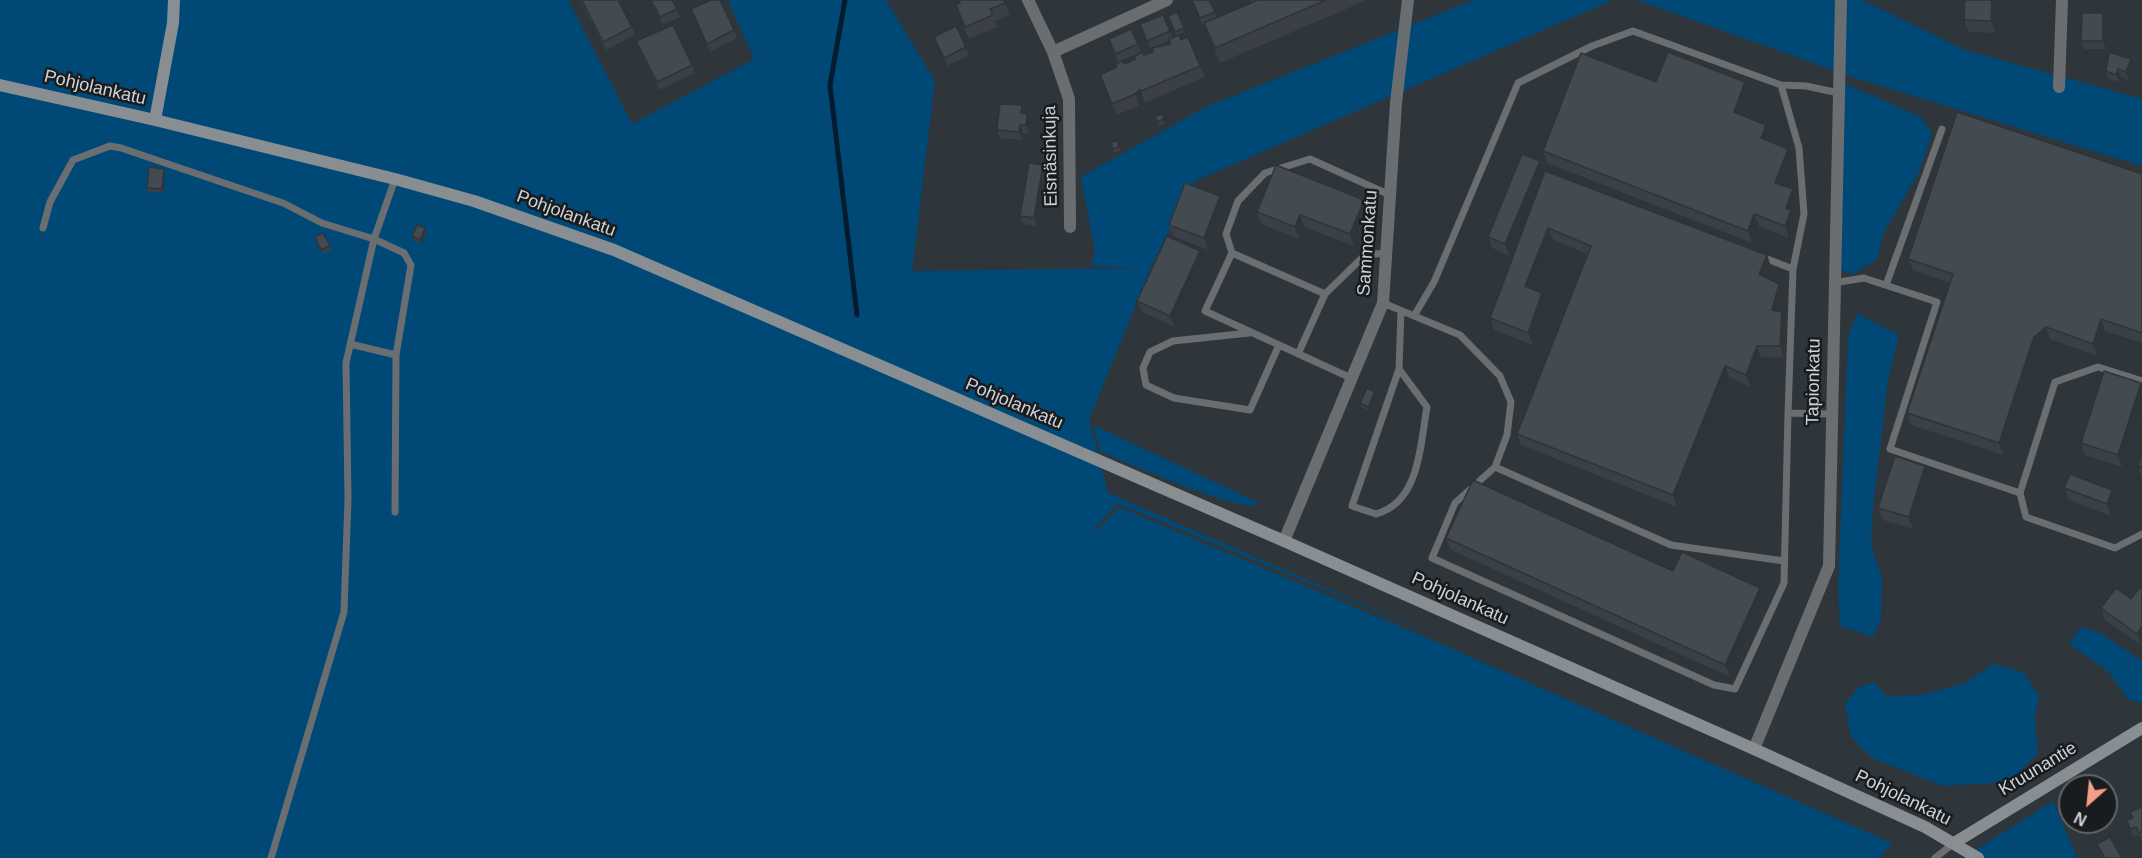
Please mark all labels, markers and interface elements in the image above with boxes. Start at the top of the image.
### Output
street label: Pohjolankatu [42,66,148,110]
street label: Eisnäsinkuja [1039,105,1063,207]
street label: Pohjolankatu [513,186,619,242]
street label: Sammonkatu [1354,189,1382,297]
street label: Tapionkatu [1802,338,1826,426]
street label: Pohjolankatu [962,374,1066,434]
street label: Pohjolankatu [1408,568,1512,630]
street label: Kruunantie [1995,737,2081,801]
street label: Pohjolankatu [1851,765,1955,831]
north arrow [2058,774,2118,834]
text: N [2071,809,2090,829]

